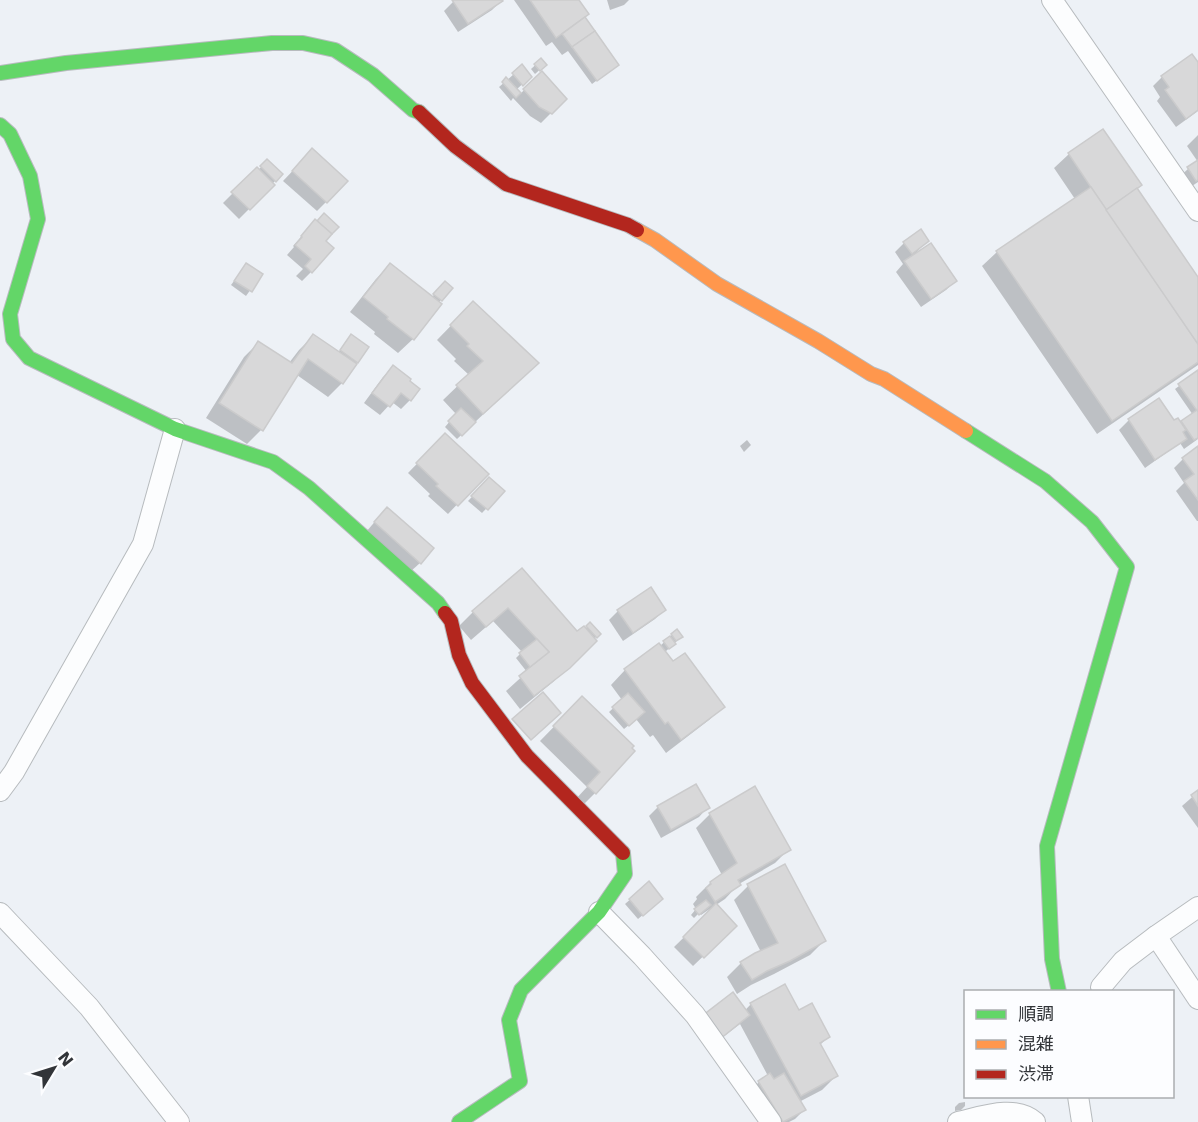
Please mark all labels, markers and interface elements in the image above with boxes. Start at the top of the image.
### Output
legend [964,990,1174,1098]
text: 順調 [1018,1003,1054,1024]
text: 混雑 [1018,1033,1054,1054]
north arrow [24,1038,84,1098]
text: N [54,1048,77,1070]
text: 渋滞 [1018,1063,1054,1084]

